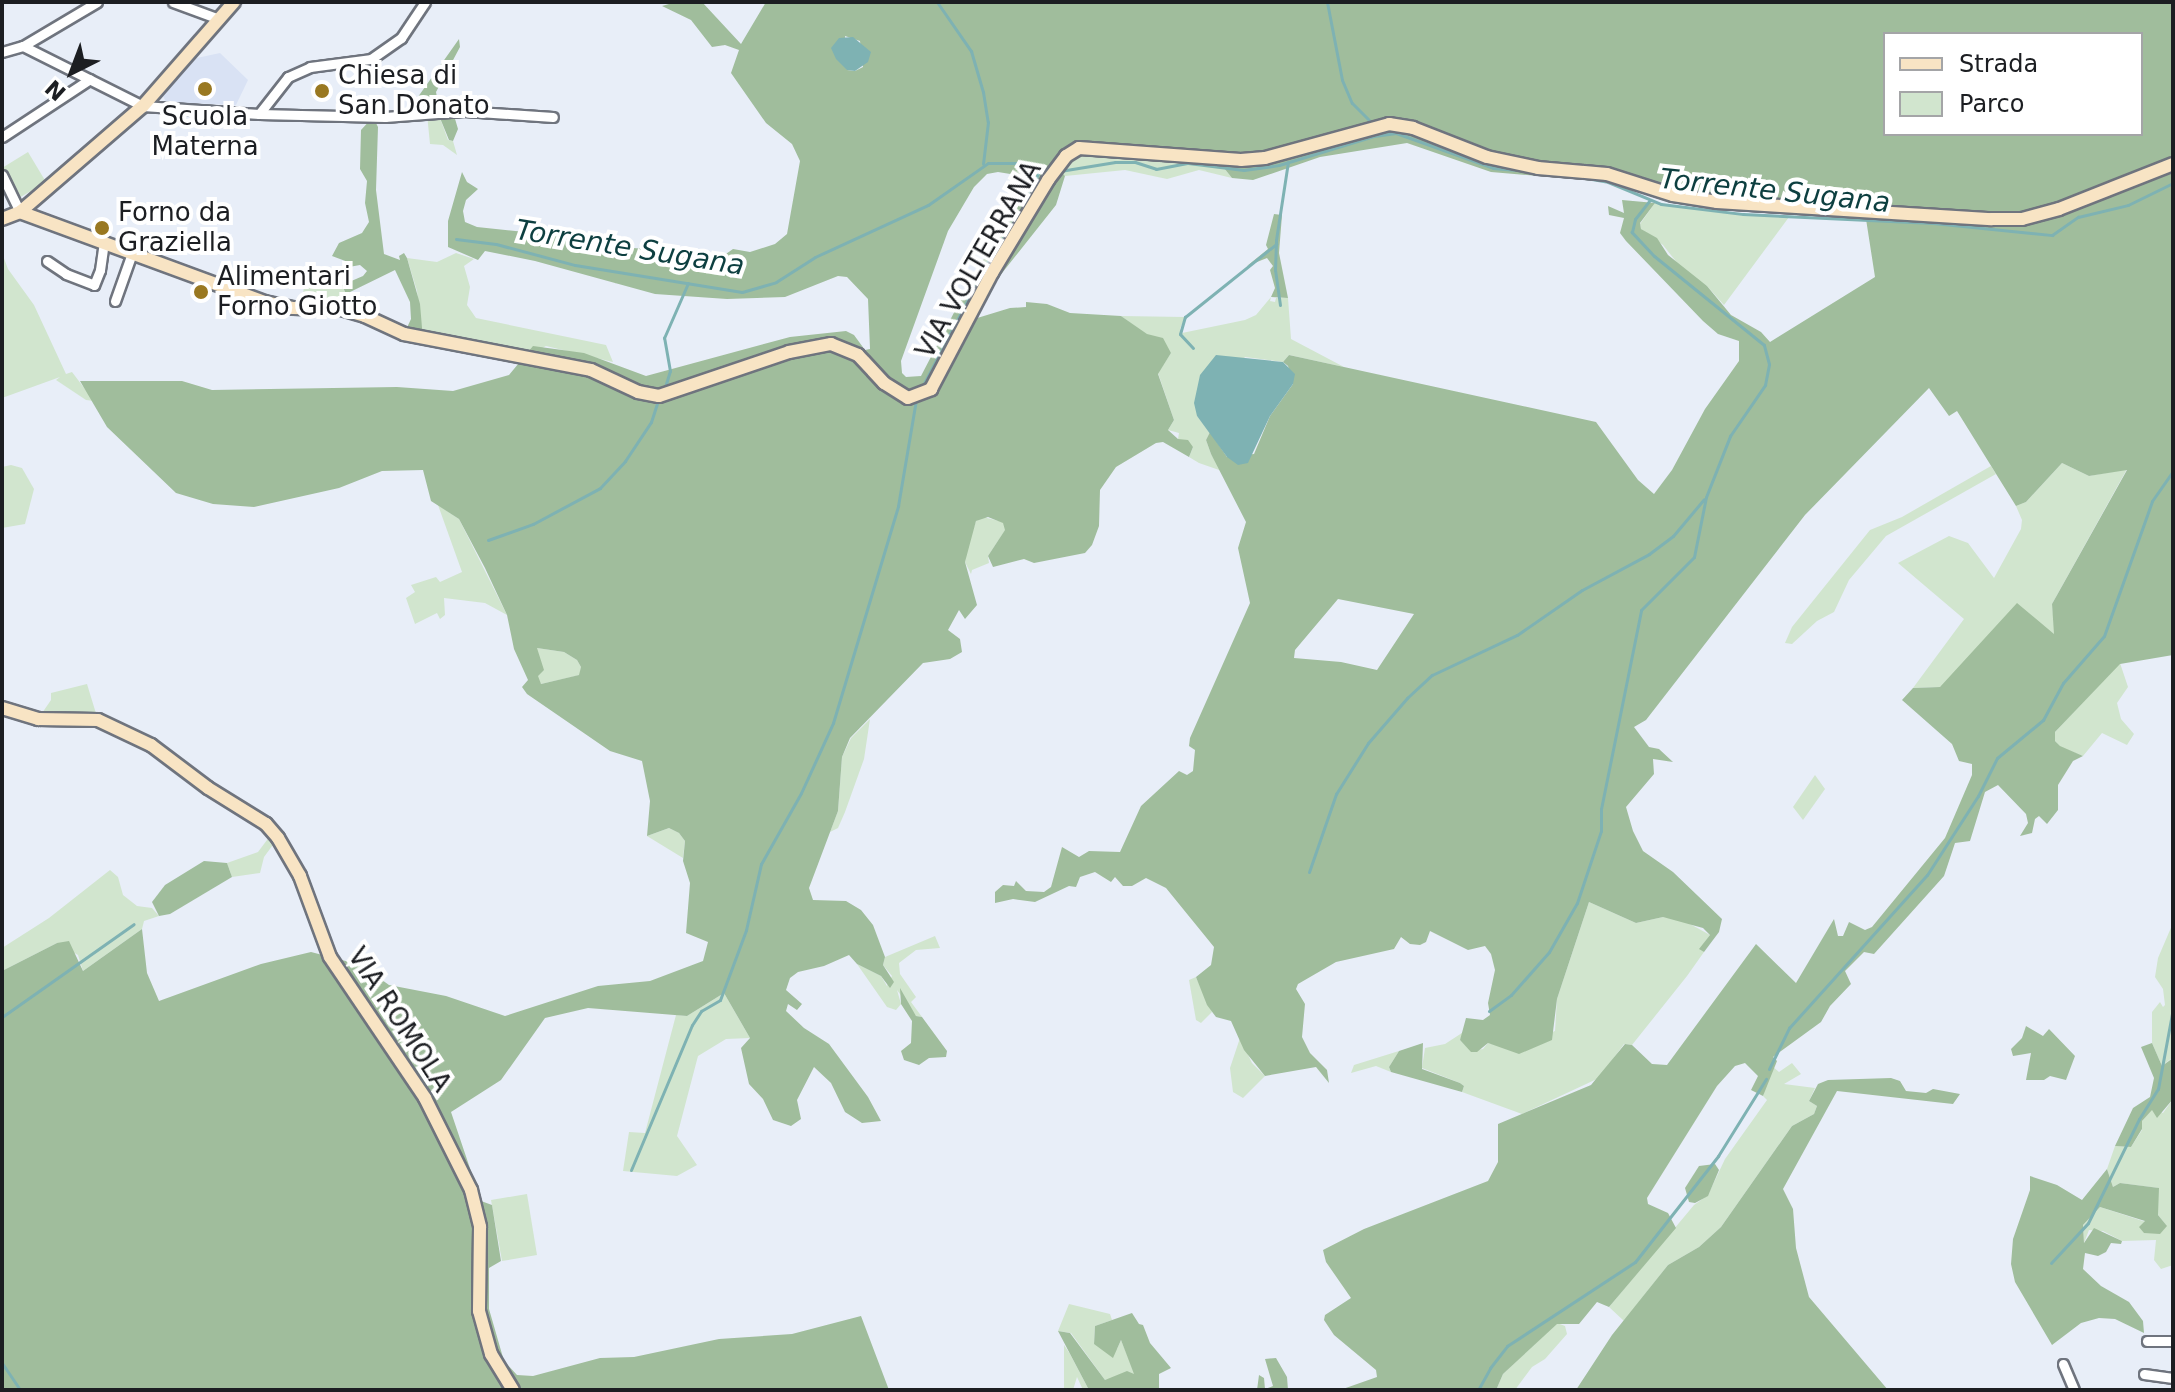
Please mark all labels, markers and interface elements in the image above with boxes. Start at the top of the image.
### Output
north arrow [32,32,112,112]
legend [1883,32,2143,136]
text: Strada [1959,50,2038,78]
place label: Chiesa di San Donato [338,60,490,122]
text: N [40,75,71,106]
marker: Scuola Materna [196,80,214,98]
marker: Chiesa di San Donato [313,82,331,100]
text: Parco [1959,90,2024,118]
place label: Scuola Materna [151,101,259,162]
street label: VIA VOLTERRANA [910,156,1048,364]
water label: Torrente Sugana [1658,162,1892,220]
place label: Forno da Graziella [118,197,232,258]
water label: Torrente Sugana [513,213,747,283]
marker: Forno da Graziella [93,219,111,237]
place label: Alimentari Forno Giotto [217,261,377,322]
marker: Alimentari Forno Giotto [192,283,210,301]
street label: VIA ROMOLA [341,942,457,1098]

